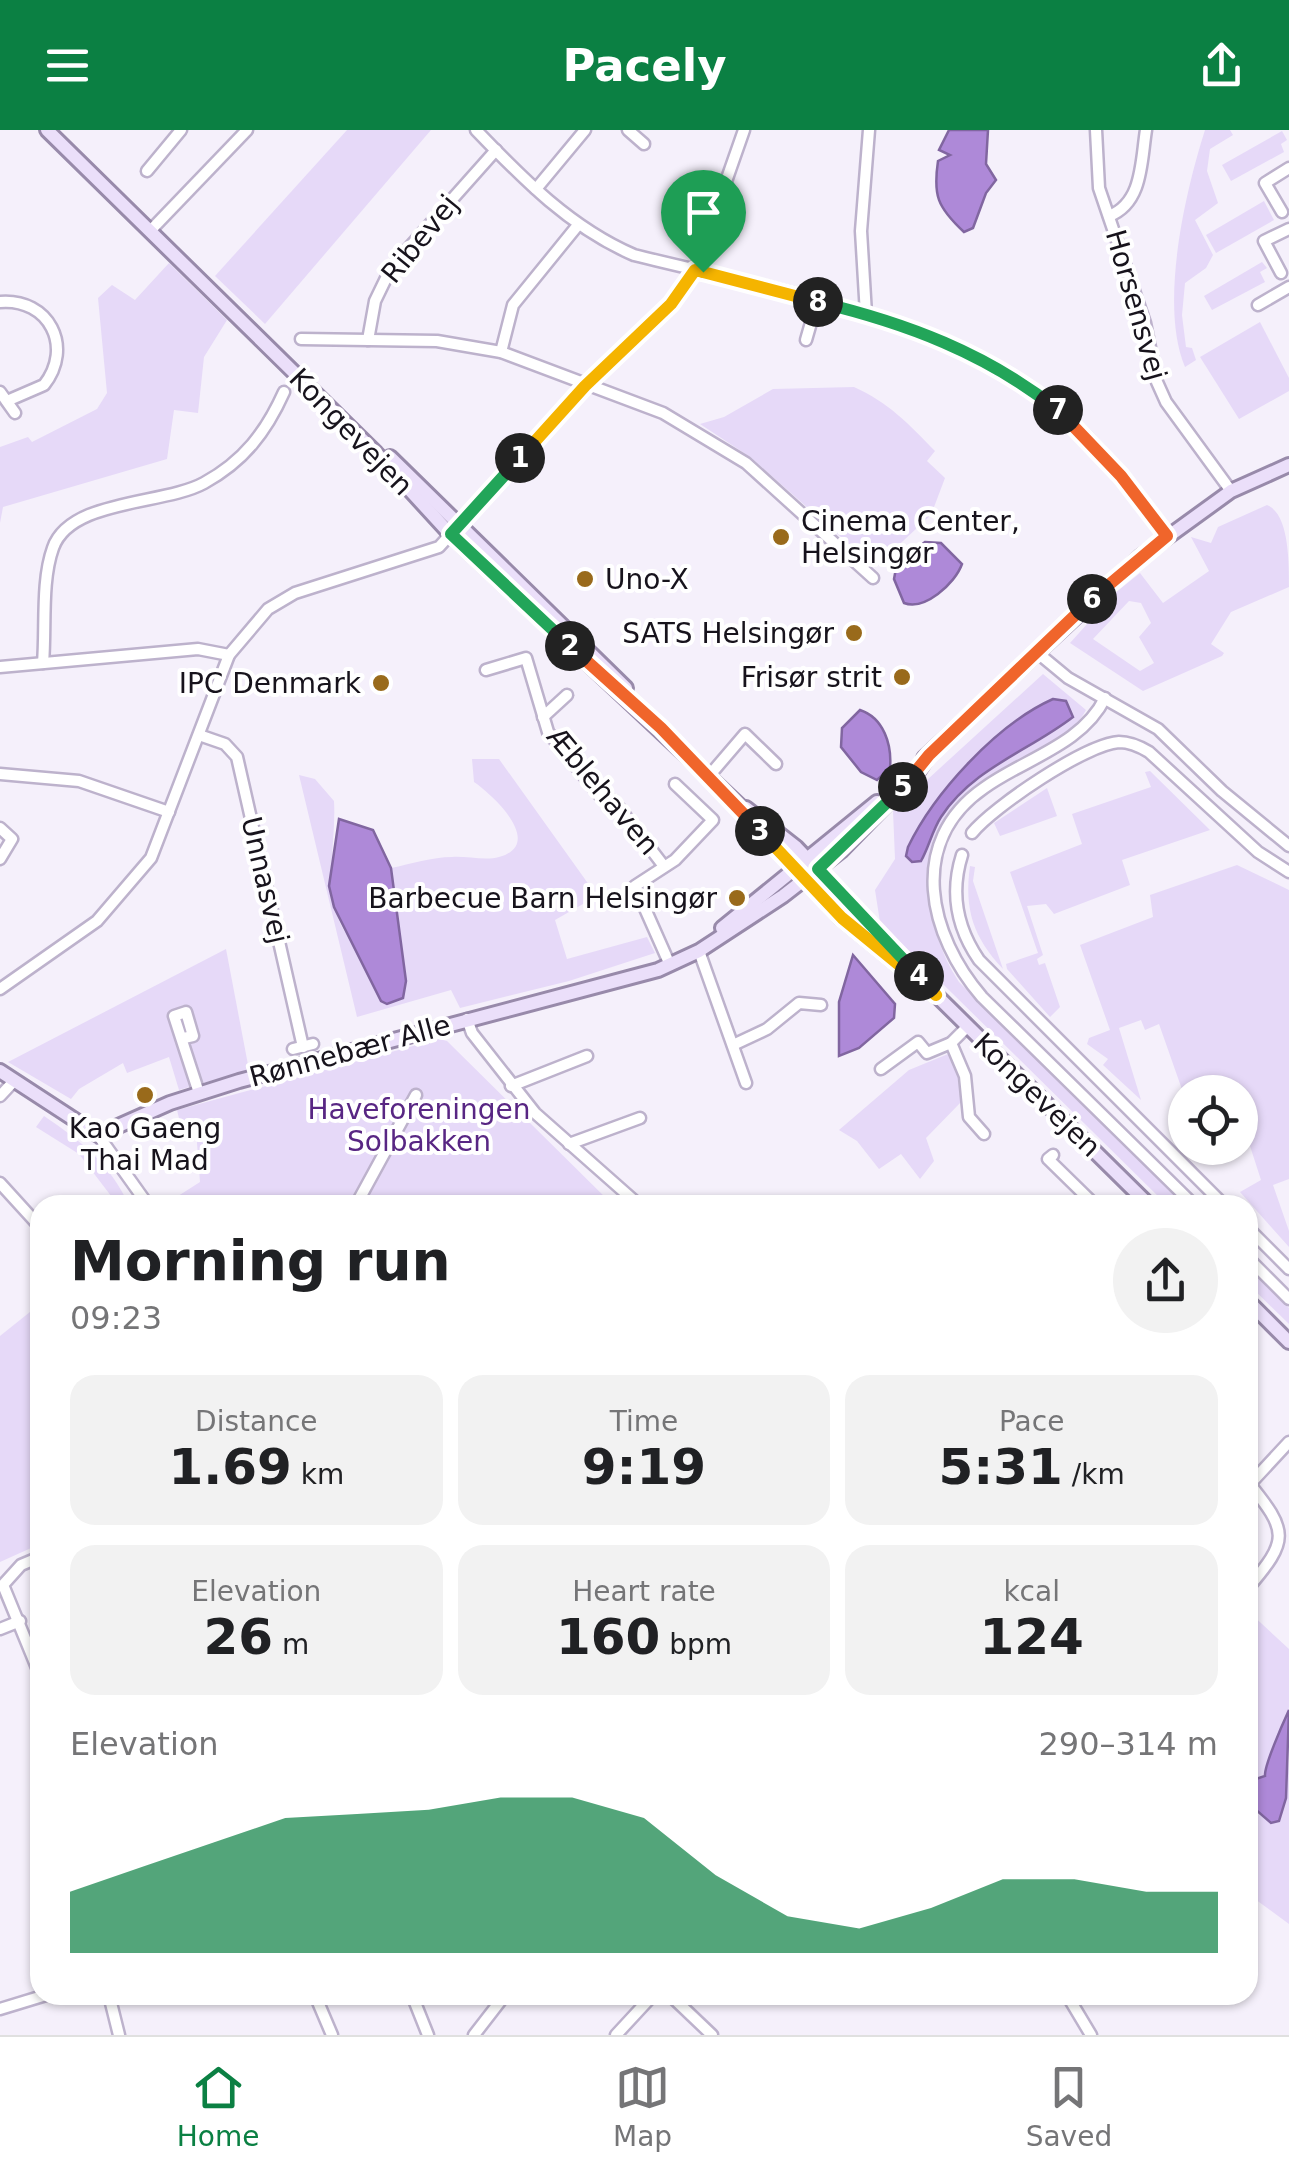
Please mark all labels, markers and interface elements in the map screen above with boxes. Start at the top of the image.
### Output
icon: menu [40,38,95,93]
icon: share [1194,38,1249,93]
text: Pacely [562,39,727,92]
pin [661,170,746,273]
icon: arrive [676,185,731,240]
street label: Ribevej [375,188,465,290]
street label: Horsensvej [1099,226,1173,384]
pin: 8 [793,277,843,327]
text: 8 [808,285,828,318]
street label: Kongevejen [282,362,420,502]
pin: 7 [1033,385,1083,435]
text: 7 [1048,393,1068,426]
pin: 1 [495,433,545,483]
text: 1 [510,441,530,474]
place label: Cinema Center, Helsingør [801,505,1020,570]
marker: Cinema Center, Helsingør [770,526,792,548]
place label: Uno-X [605,563,689,596]
marker: Uno-X [574,568,596,590]
pin: 6 [1067,574,1117,624]
text: 6 [1082,582,1102,615]
place label: SATS Helsingør [622,617,834,650]
pin: 2 [545,621,595,671]
marker: SATS Helsingør [843,622,865,644]
text: 2 [560,629,580,662]
place label: Frisør strit [741,661,882,694]
marker: Frisør strit [891,666,913,688]
place label: IPC Denmark [179,667,362,700]
marker: IPC Denmark [370,672,392,694]
street label: Æblehaven [540,720,666,862]
pin: 5 [878,762,928,812]
text: 5 [893,770,913,803]
pin: 3 [735,806,785,856]
street label: Unnasvej [234,813,296,947]
text: 3 [750,814,770,847]
place label: Barbecue Barn Helsingør [368,882,717,915]
marker: Barbecue Barn Helsingør [726,887,748,909]
pin: 4 [894,951,944,1001]
text: 4 [909,959,929,992]
street label: Rønnebær Alle [246,1008,454,1094]
street label: Kongevejen [967,1026,1107,1164]
map controls [1168,1075,1258,1165]
button: locate [1168,1075,1258,1165]
marker: Kao Gaeng Thai Mad [134,1084,156,1106]
park label: Haveforeningen Solbakken [307,1093,531,1158]
place label: Kao Gaeng Thai Mad [69,1112,221,1177]
button: share [1113,1228,1218,1333]
text: Morning run [70,1229,451,1293]
text: 09:23 [70,1299,162,1337]
text: Distance [195,1405,318,1438]
text: Time [610,1405,678,1438]
text: Pace [999,1405,1064,1438]
text: 1.69 [168,1438,292,1496]
text: 9:19 [582,1438,706,1496]
text: 5:31 [939,1438,1063,1496]
text: km [292,1458,344,1491]
text: /km [1063,1458,1125,1491]
text: Elevation [191,1575,321,1608]
text: Heart rate [572,1575,716,1608]
text: kcal [1003,1575,1060,1608]
text: 26 [203,1608,273,1666]
text: 160 [556,1608,660,1666]
text: 124 [979,1608,1084,1666]
text: m [273,1628,309,1661]
text: bpm [660,1628,732,1661]
text: Elevation [70,1725,219,1763]
text: 290–314 m [1039,1725,1218,1763]
tab: Home [177,2060,259,2153]
tab: Map [613,2060,672,2153]
tab: Saved [1026,2060,1112,2153]

